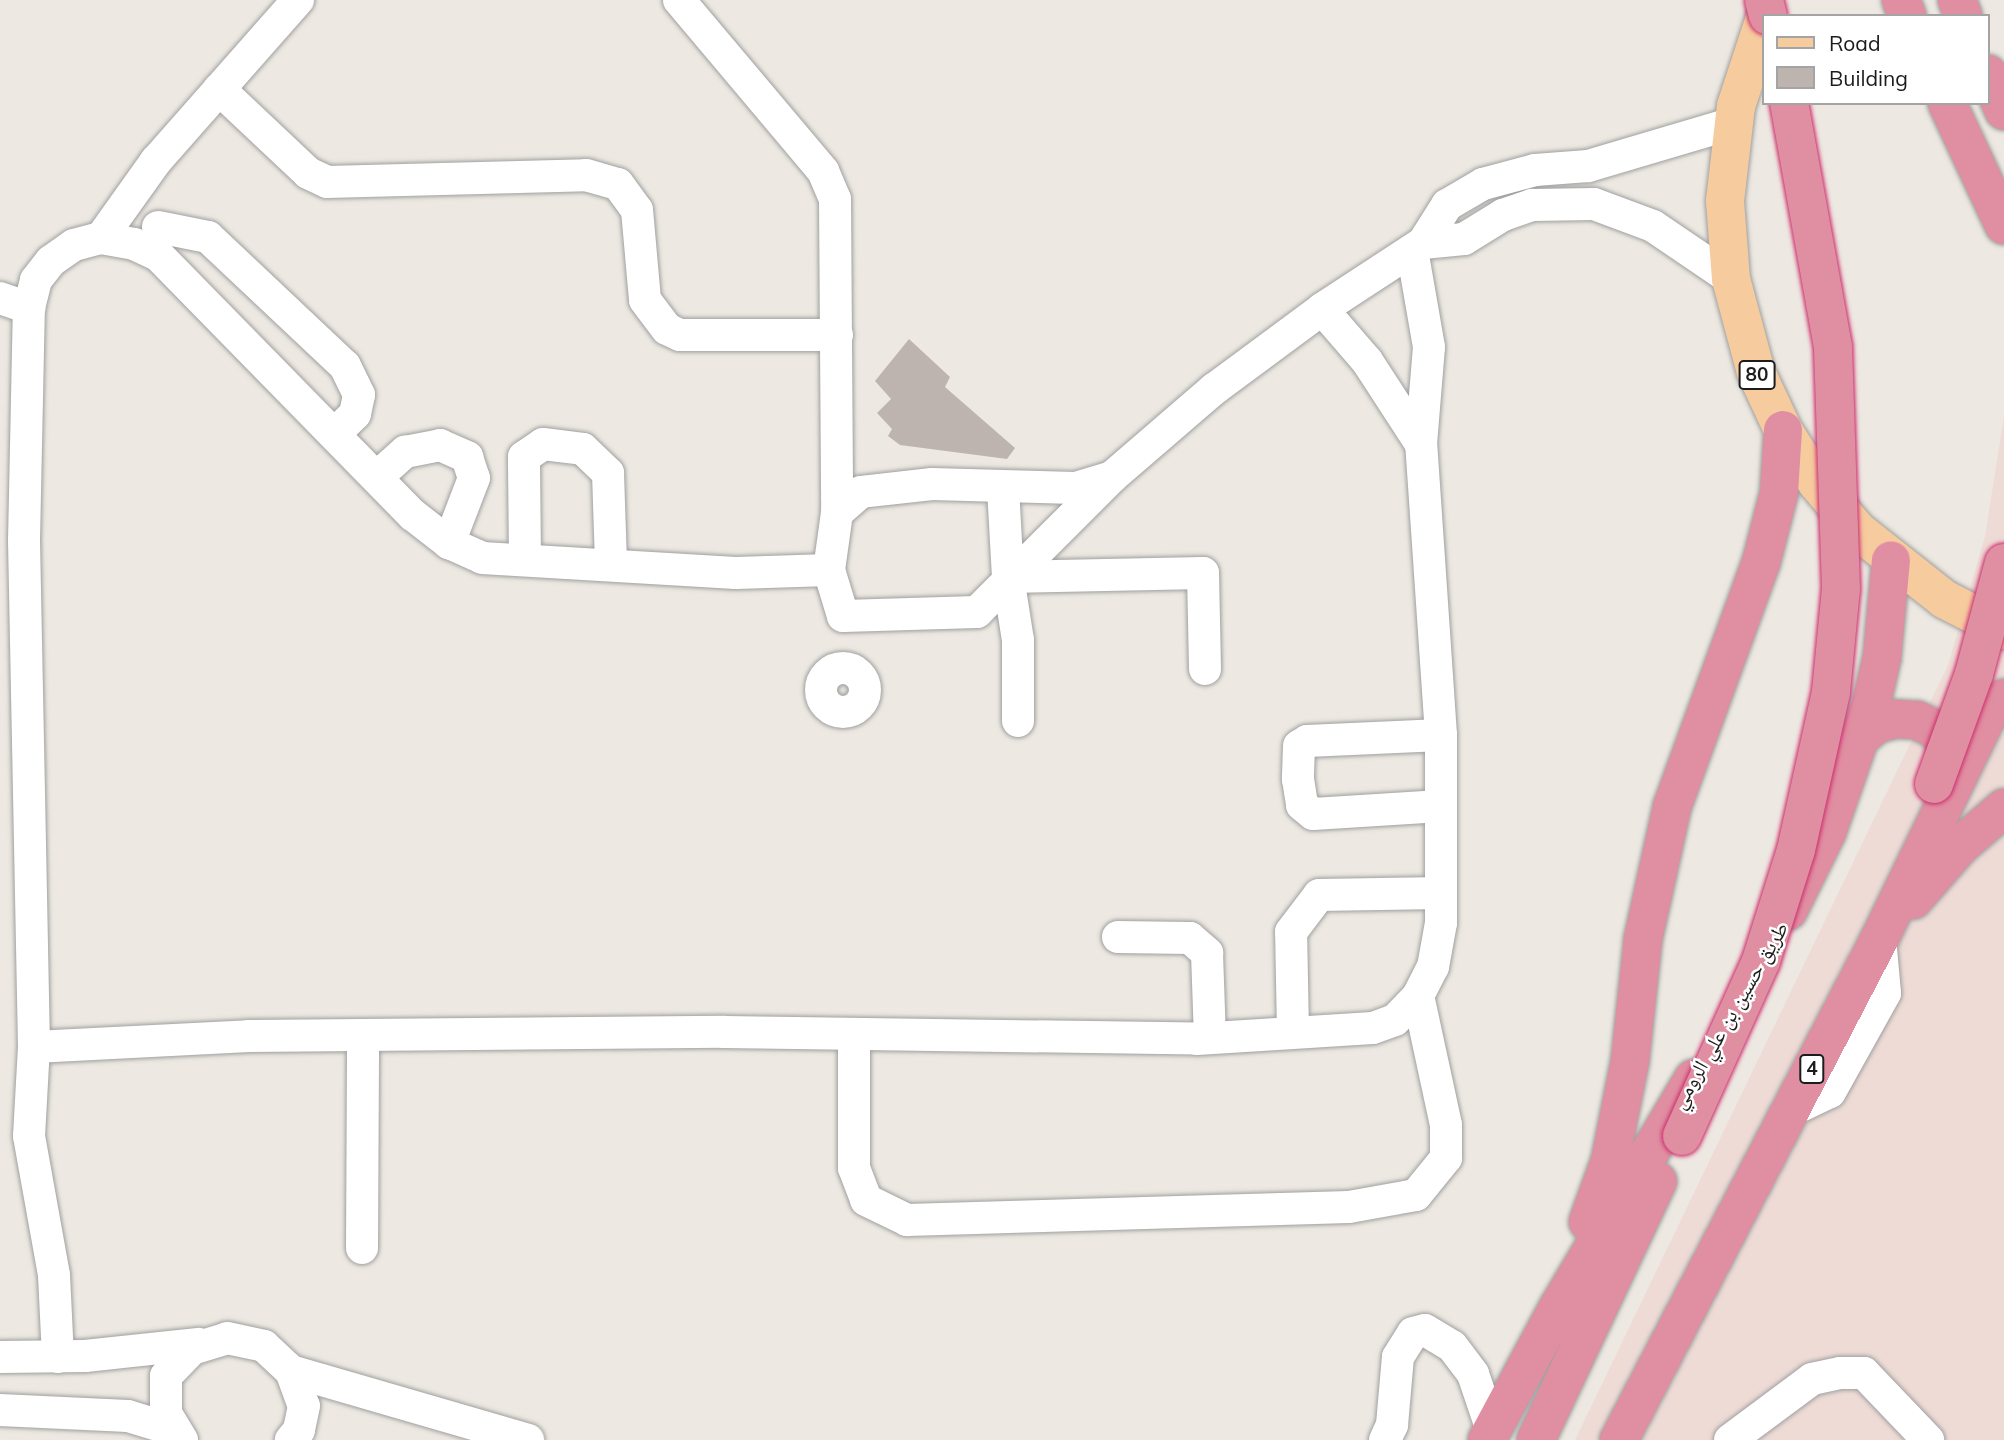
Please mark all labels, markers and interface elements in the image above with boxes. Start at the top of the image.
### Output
legend [1762,14,1990,105]
text: Road [1829,30,1880,56]
text: Building [1829,65,1908,91]
road number: 80 [1738,360,1776,390]
street label: طريق حسين بن علي الرومي [1665,917,1793,1113]
road number: 4 [1798,1054,1826,1084]

